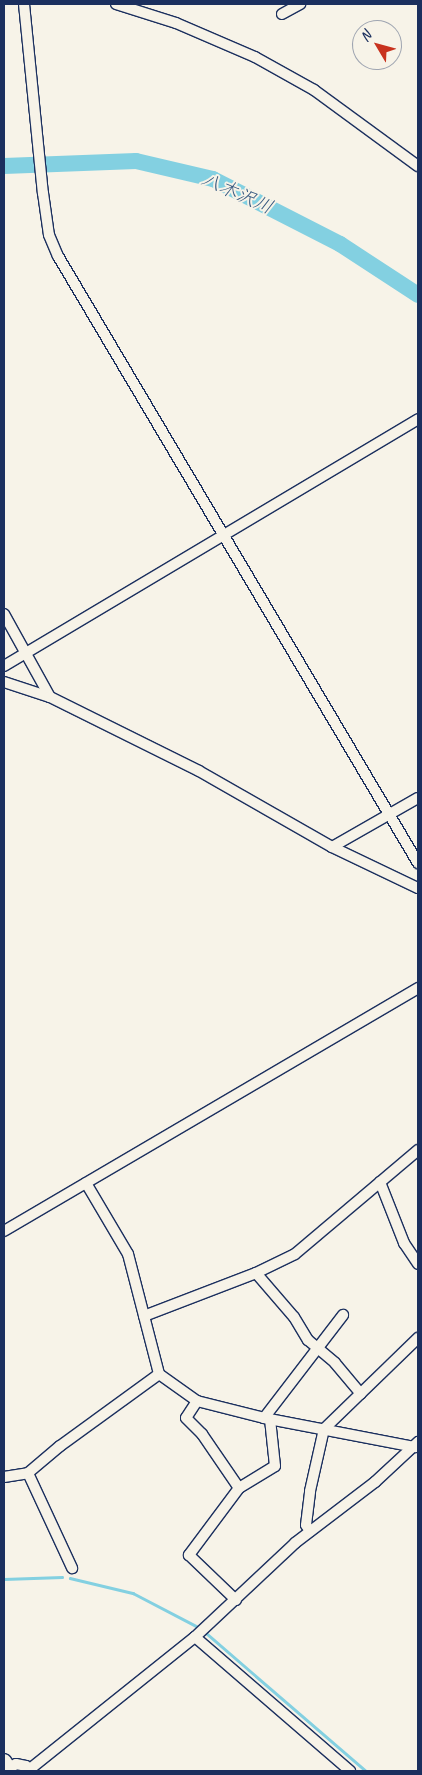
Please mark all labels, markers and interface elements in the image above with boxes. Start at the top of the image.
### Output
north arrow [352,20,402,70]
text: N [356,28,375,45]
water label: 八木沢川 [198,168,276,220]

